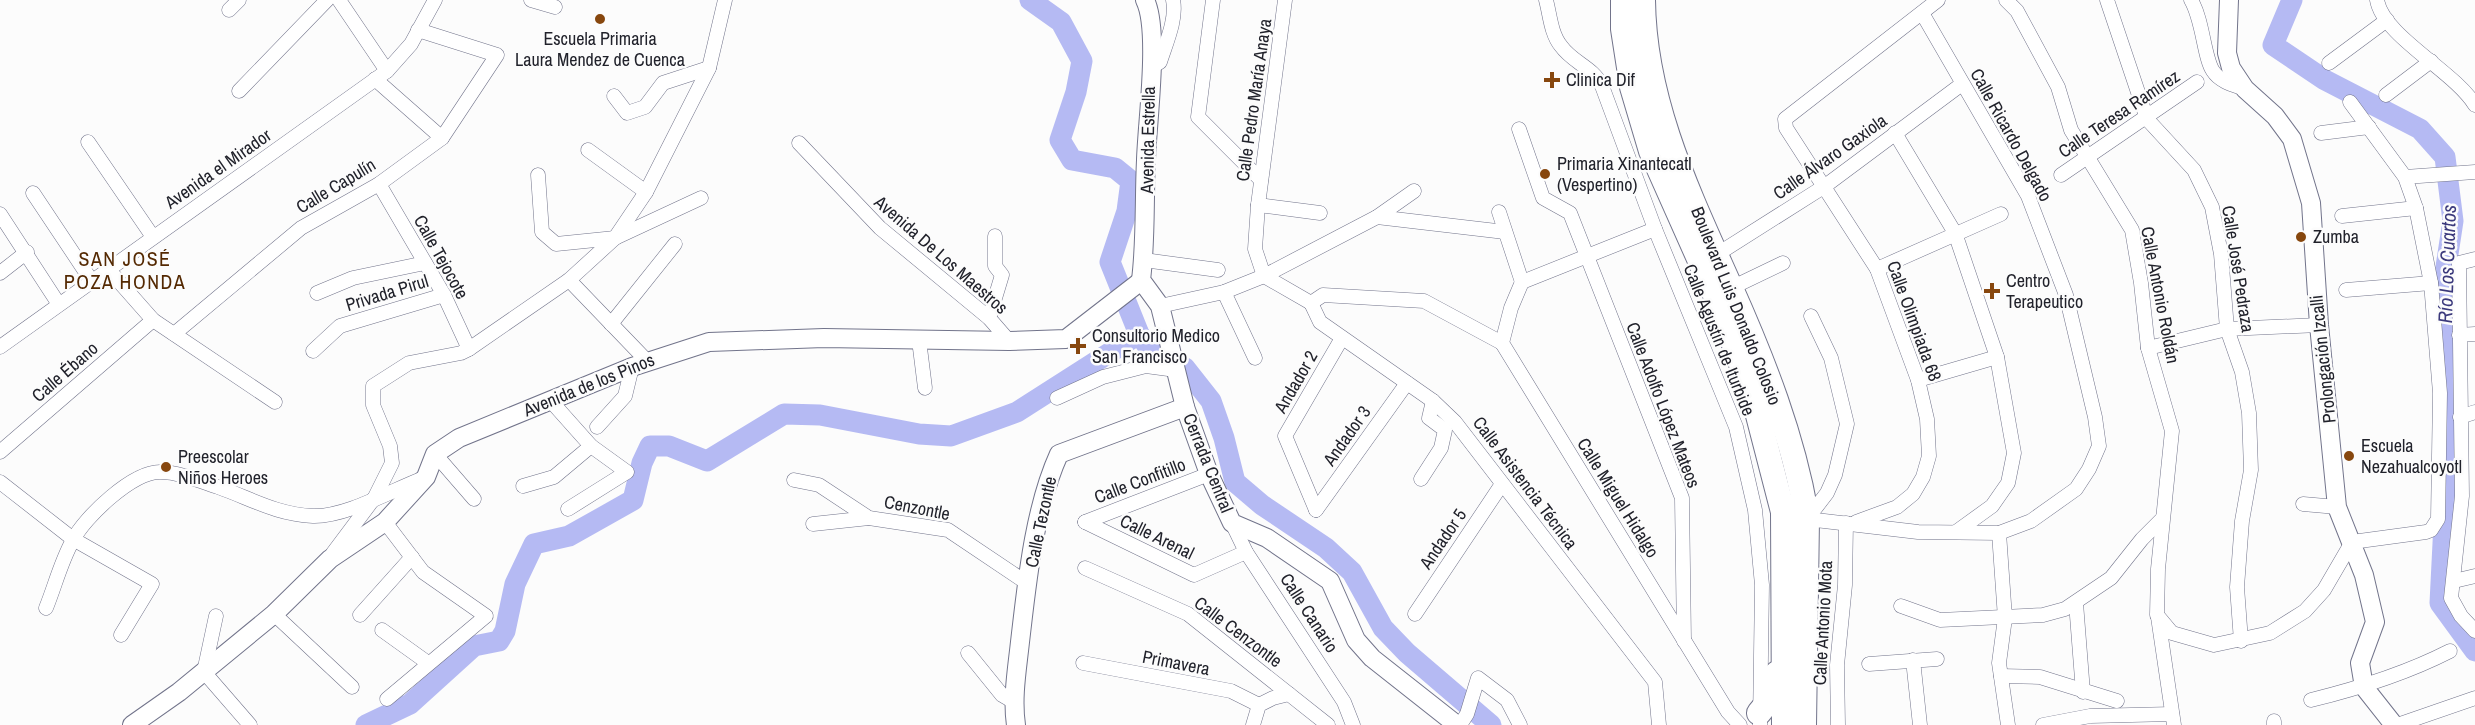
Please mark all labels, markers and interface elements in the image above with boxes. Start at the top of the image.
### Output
marker: Escuela Primaria Laura Mendez de Cuenca [593,12,607,26]
street label: Calle Pedro María Anaya [1230,17,1277,183]
place label: Escuela Primaria Laura Mendez de Cuenca [515,26,685,72]
street label: Calle Ricardo Delgado [1965,64,2058,206]
street label: Calle Teresa Ramírez [2053,64,2184,164]
place label: Clinica Dif [1566,67,1636,92]
marker: Clinica Dif [1543,71,1561,89]
street label: Avenida Estrella [1134,86,1161,195]
street label: Calle Álvaro Gaxiola [1768,108,1892,205]
street label: Avenida el Mirador [159,123,276,215]
place label: Primaria Xinantecatl (Vespertino) [1557,151,1692,197]
street label: Calle Capulín [291,152,380,219]
marker: Primaria Xinantecatl (Vespertino) [1538,167,1552,181]
street label: Avenida De Los Maestros [868,189,1014,320]
street label: Boulevard Luis Donaldo Colosio [1685,203,1788,409]
street label: Calle José Pedraza [2216,204,2261,334]
water label: Río Los Cuartos [2431,204,2462,324]
street label: Calle Tejocote [408,210,475,303]
street label: Calle Antonio Roldán [2135,224,2186,365]
place label: Zumba [2313,224,2359,249]
marker: Zumba [2294,230,2308,244]
district label: SAN JOSÉ POZA HONDA [64,245,186,295]
street label: Calle Olimpiada 68 [1881,257,1948,384]
street label: Calle Agustín de Iturbide [1678,260,1761,419]
street label: Privada Pirul [342,268,431,317]
place label: Centro Terapeutico [2006,268,2083,314]
marker: Centro Terapeutico [1983,282,2001,300]
street label: Prolongación Izcalli [2303,294,2342,424]
street label: Calle Adolfo López Mateos [1620,318,1707,491]
place label: Consultorio Medico San Francisco [1092,323,1220,369]
street label: Calle Ébano [26,336,103,407]
marker: Consultorio Medico San Francisco [1069,337,1087,355]
street label: Andador 2 [1267,346,1323,418]
street label: Avenida de los Pinos [519,347,658,423]
street label: Andador 3 [1316,401,1376,472]
street label: Cerrada Central [1177,409,1240,516]
street label: Calle Asistencia Técnica [1467,411,1584,554]
street label: Calle Miguel Hidalgo [1572,433,1665,562]
place label: Escuela Nezahualcoyotl [2361,433,2462,479]
place label: Preescolar Niños Heroes [178,444,268,490]
marker: Escuela Nezahualcoyotl [2342,449,2356,463]
street label: Calle Confitillo [1091,452,1189,509]
marker: Preescolar Niños Heroes [159,460,173,474]
street label: Calle Tezontle [1019,474,1062,570]
street label: Cenzontle [882,489,952,526]
street label: Andador 5 [1413,503,1472,575]
street label: Calle Arenal [1116,508,1198,565]
street label: Calle Antonio Mota [1807,560,1838,686]
street label: Calle Canario [1274,568,1344,657]
street label: Calle Cenzontle [1189,590,1287,673]
street label: Primavera [1140,644,1212,681]

